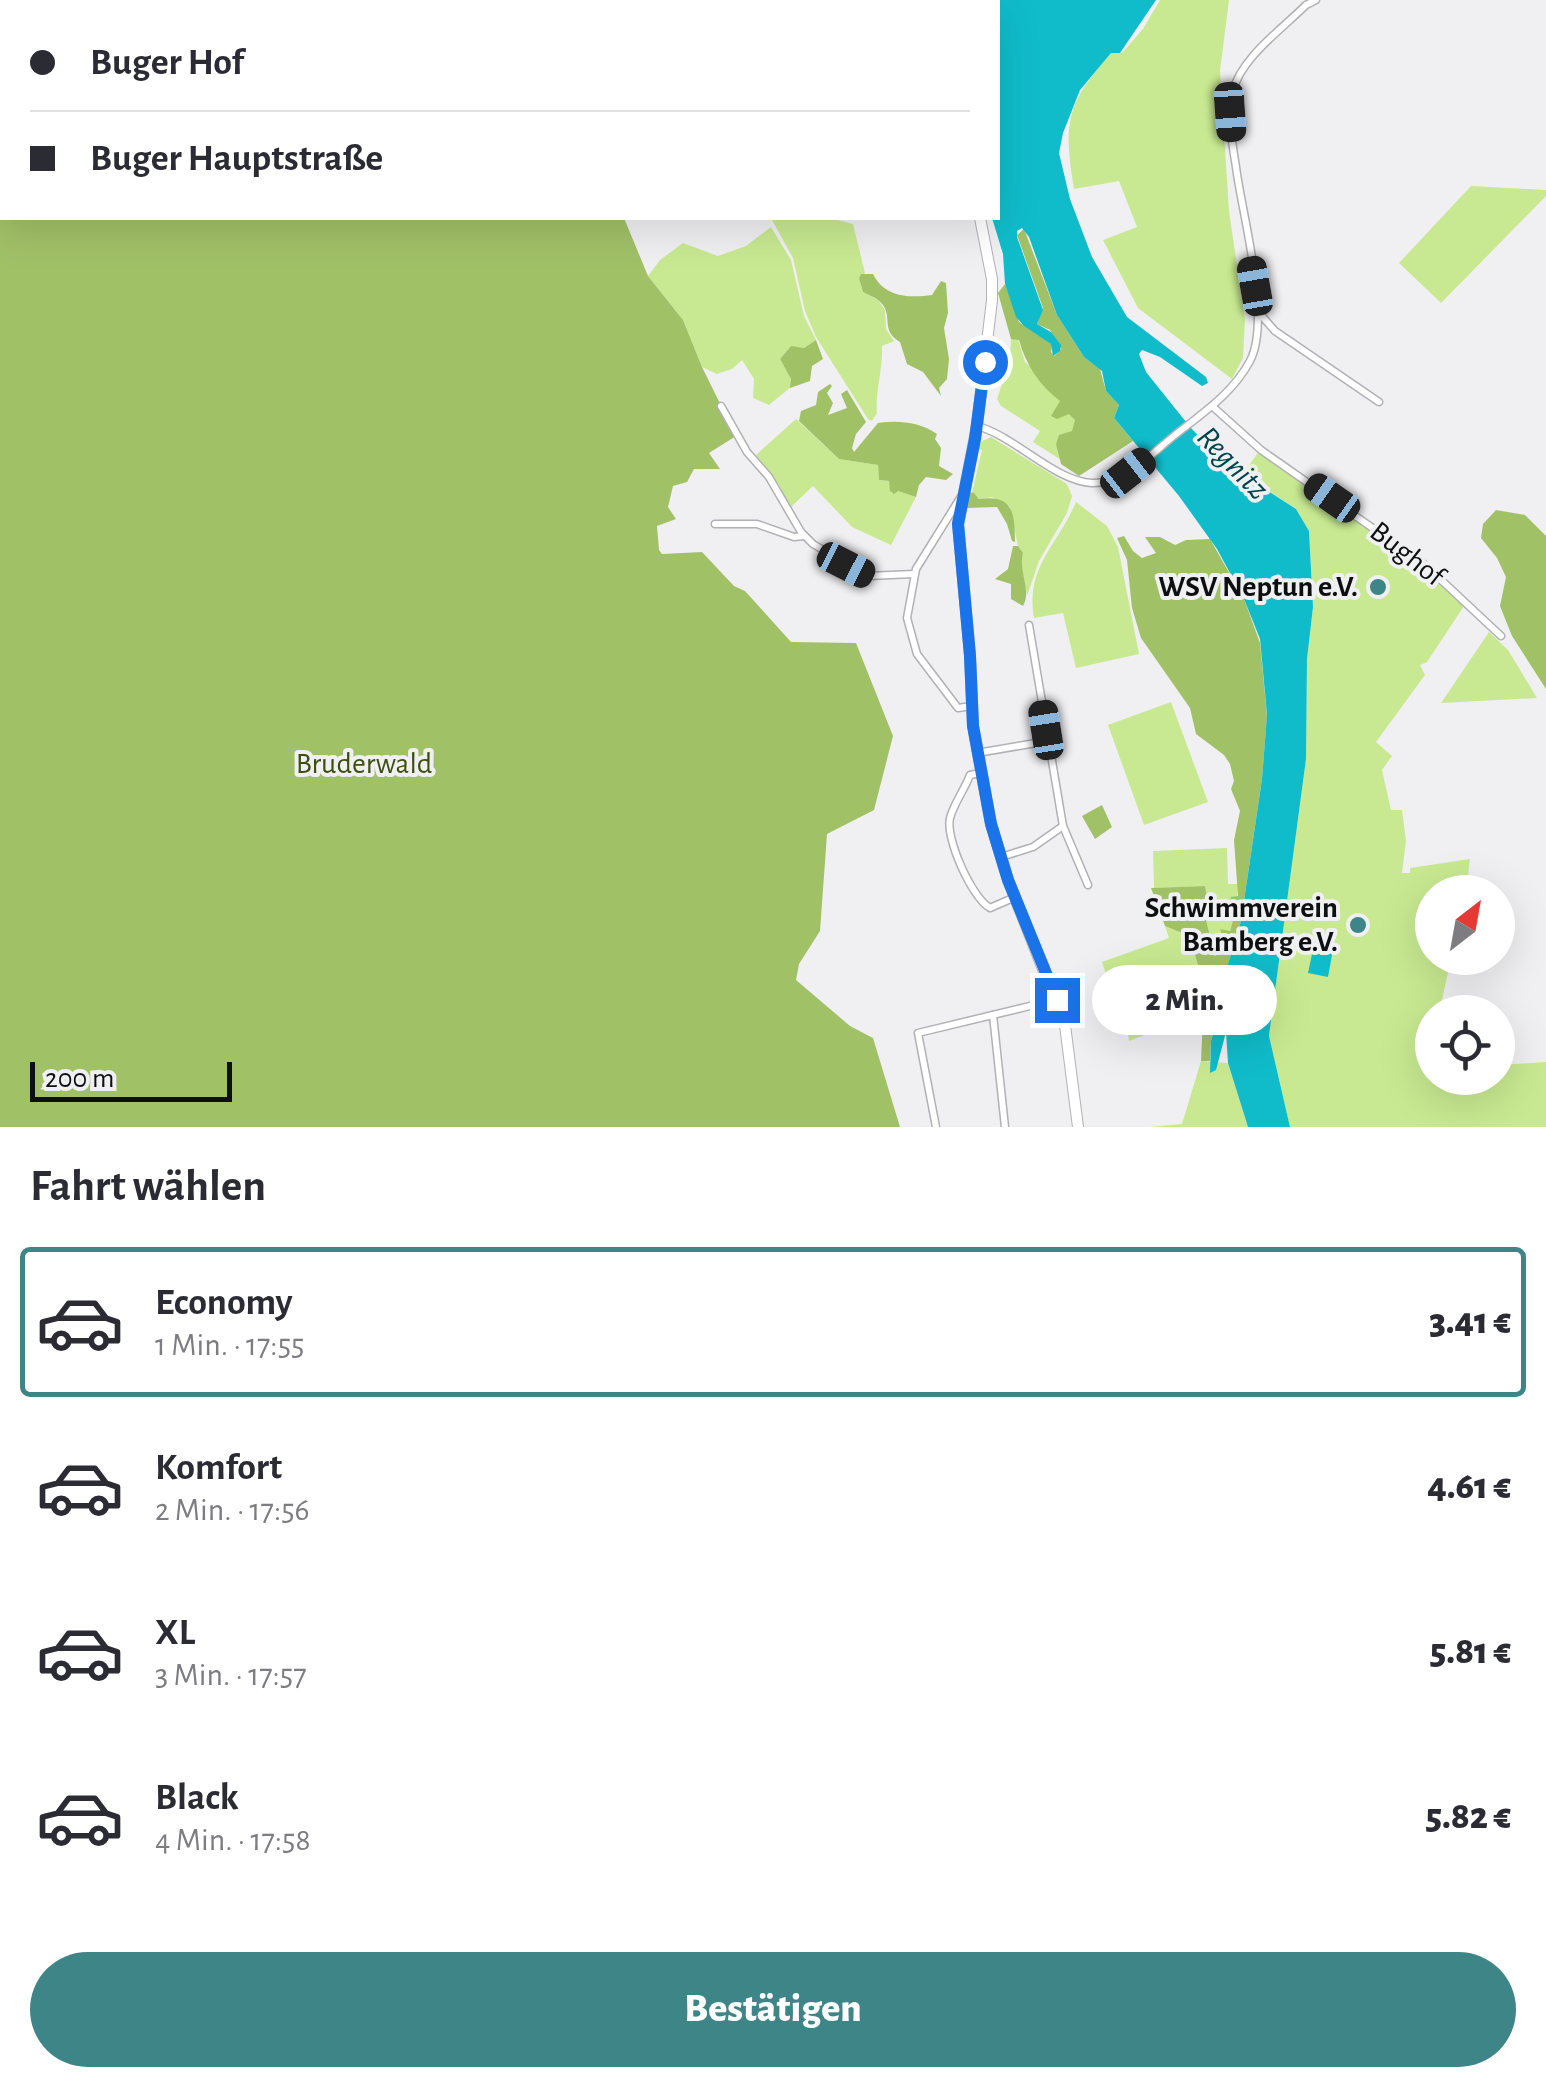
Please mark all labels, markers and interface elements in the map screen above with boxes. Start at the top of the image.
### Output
text: Buger Hof [90,44,244,82]
car [1213,81,1247,143]
text: Buger Hauptstraße [90,140,383,178]
car [1235,254,1275,318]
route start [963,340,1008,385]
water label: Regnitz [1191,420,1275,506]
car [1095,443,1161,503]
car [1299,469,1365,527]
street label: Bughof [1364,516,1451,593]
car [812,538,880,592]
place label: WSV Neptun e.V. [1158,572,1358,602]
marker: WSV Neptun e.V. [1367,576,1389,598]
car [1026,698,1066,762]
park label: Bruderwald [296,749,432,779]
north arrow [1415,875,1515,975]
map controls [1415,875,1515,1095]
place label: Schwimmverein Bamberg e.V. [1145,893,1338,957]
marker: Schwimmverein Bamberg e.V. [1347,914,1369,936]
callout: 2 Min. [1092,965,1277,1035]
route end [1035,978,1080,1023]
text: 2 Min. [1145,984,1224,1016]
button: locate [1415,995,1515,1095]
scale bar [30,1057,232,1102]
text: 200 m [45,1065,114,1093]
text: Fahrt wählen [30,1164,266,1209]
icon: car [35,1277,125,1367]
text: Economy [155,1284,293,1322]
text: 3.41 € [1429,1303,1511,1341]
text: 1 Min. · 17:55 [155,1329,304,1361]
icon: car [35,1442,125,1532]
text: Komfort [155,1449,282,1487]
text: 4.61 € [1427,1468,1511,1506]
text: 2 Min. · 17:56 [155,1494,310,1526]
icon: car [35,1607,125,1697]
text: XL [155,1614,195,1652]
text: 5.81 € [1430,1633,1511,1671]
text: 3 Min. · 17:57 [155,1659,307,1691]
icon: car [35,1772,125,1862]
text: Black [155,1779,239,1817]
text: 5.82 € [1425,1798,1511,1836]
text: 4 Min. · 17:58 [155,1824,311,1856]
button: Bestätigen [30,1952,1516,2067]

